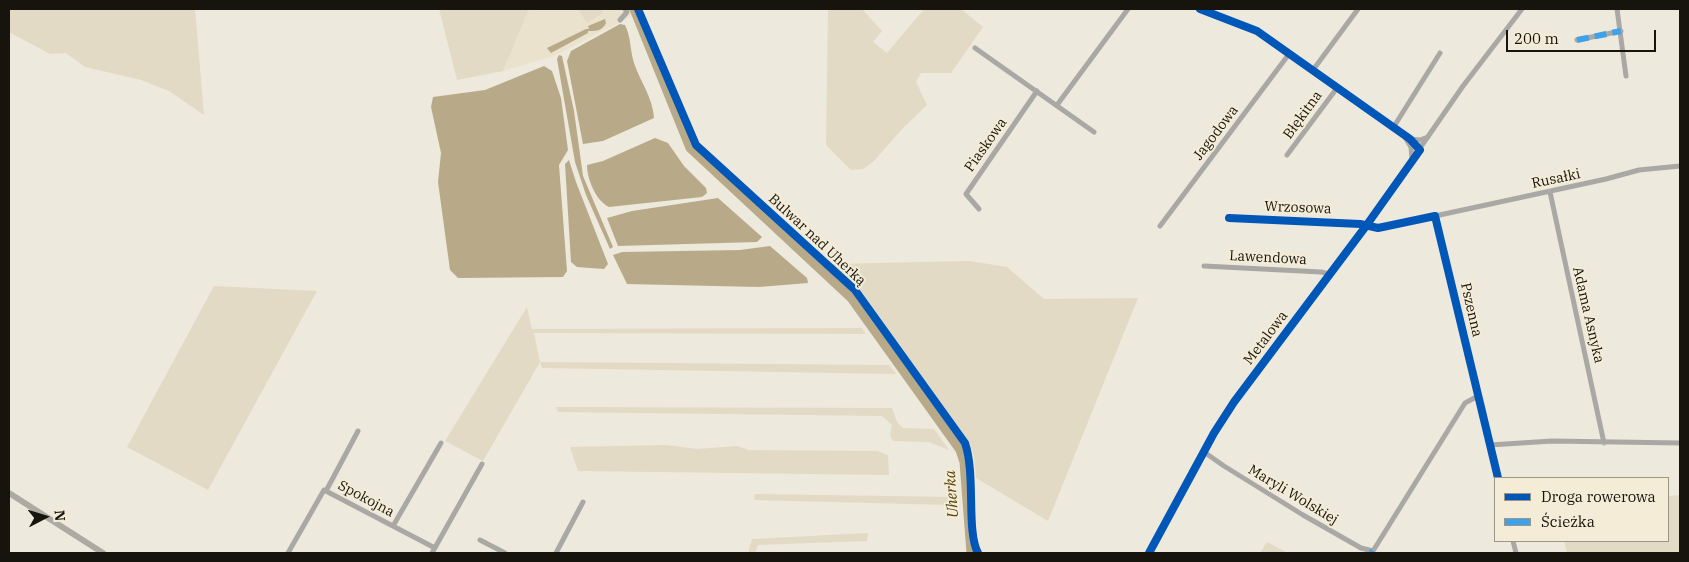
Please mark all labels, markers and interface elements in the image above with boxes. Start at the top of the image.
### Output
scale bar [1509,20,1659,52]
text: 200 m [1514,29,1559,48]
street label: Błękitna [1280,88,1326,142]
street label: Jagodowa [1190,102,1242,164]
street label: Piaskowa [961,115,1011,175]
street label: Rusałki [1530,166,1582,192]
street label: Bulwar nad Uherką [765,191,869,289]
street label: Wrzosowa [1264,198,1332,218]
street label: Lawendowa [1229,248,1307,268]
street label: Adama Asnyka [1569,265,1607,365]
street label: Pszenna [1457,281,1485,339]
street label: Metalowa [1240,308,1292,368]
street label: Maryli Wolskiej [1245,462,1341,528]
water label: Uherka [941,470,963,518]
street label: Spokojna [335,477,397,521]
legend [1494,477,1669,542]
text: Droga rowerowa [1541,487,1656,506]
north arrow [20,492,70,542]
text: N [50,509,69,522]
text: Ścieżka [1541,512,1595,531]

